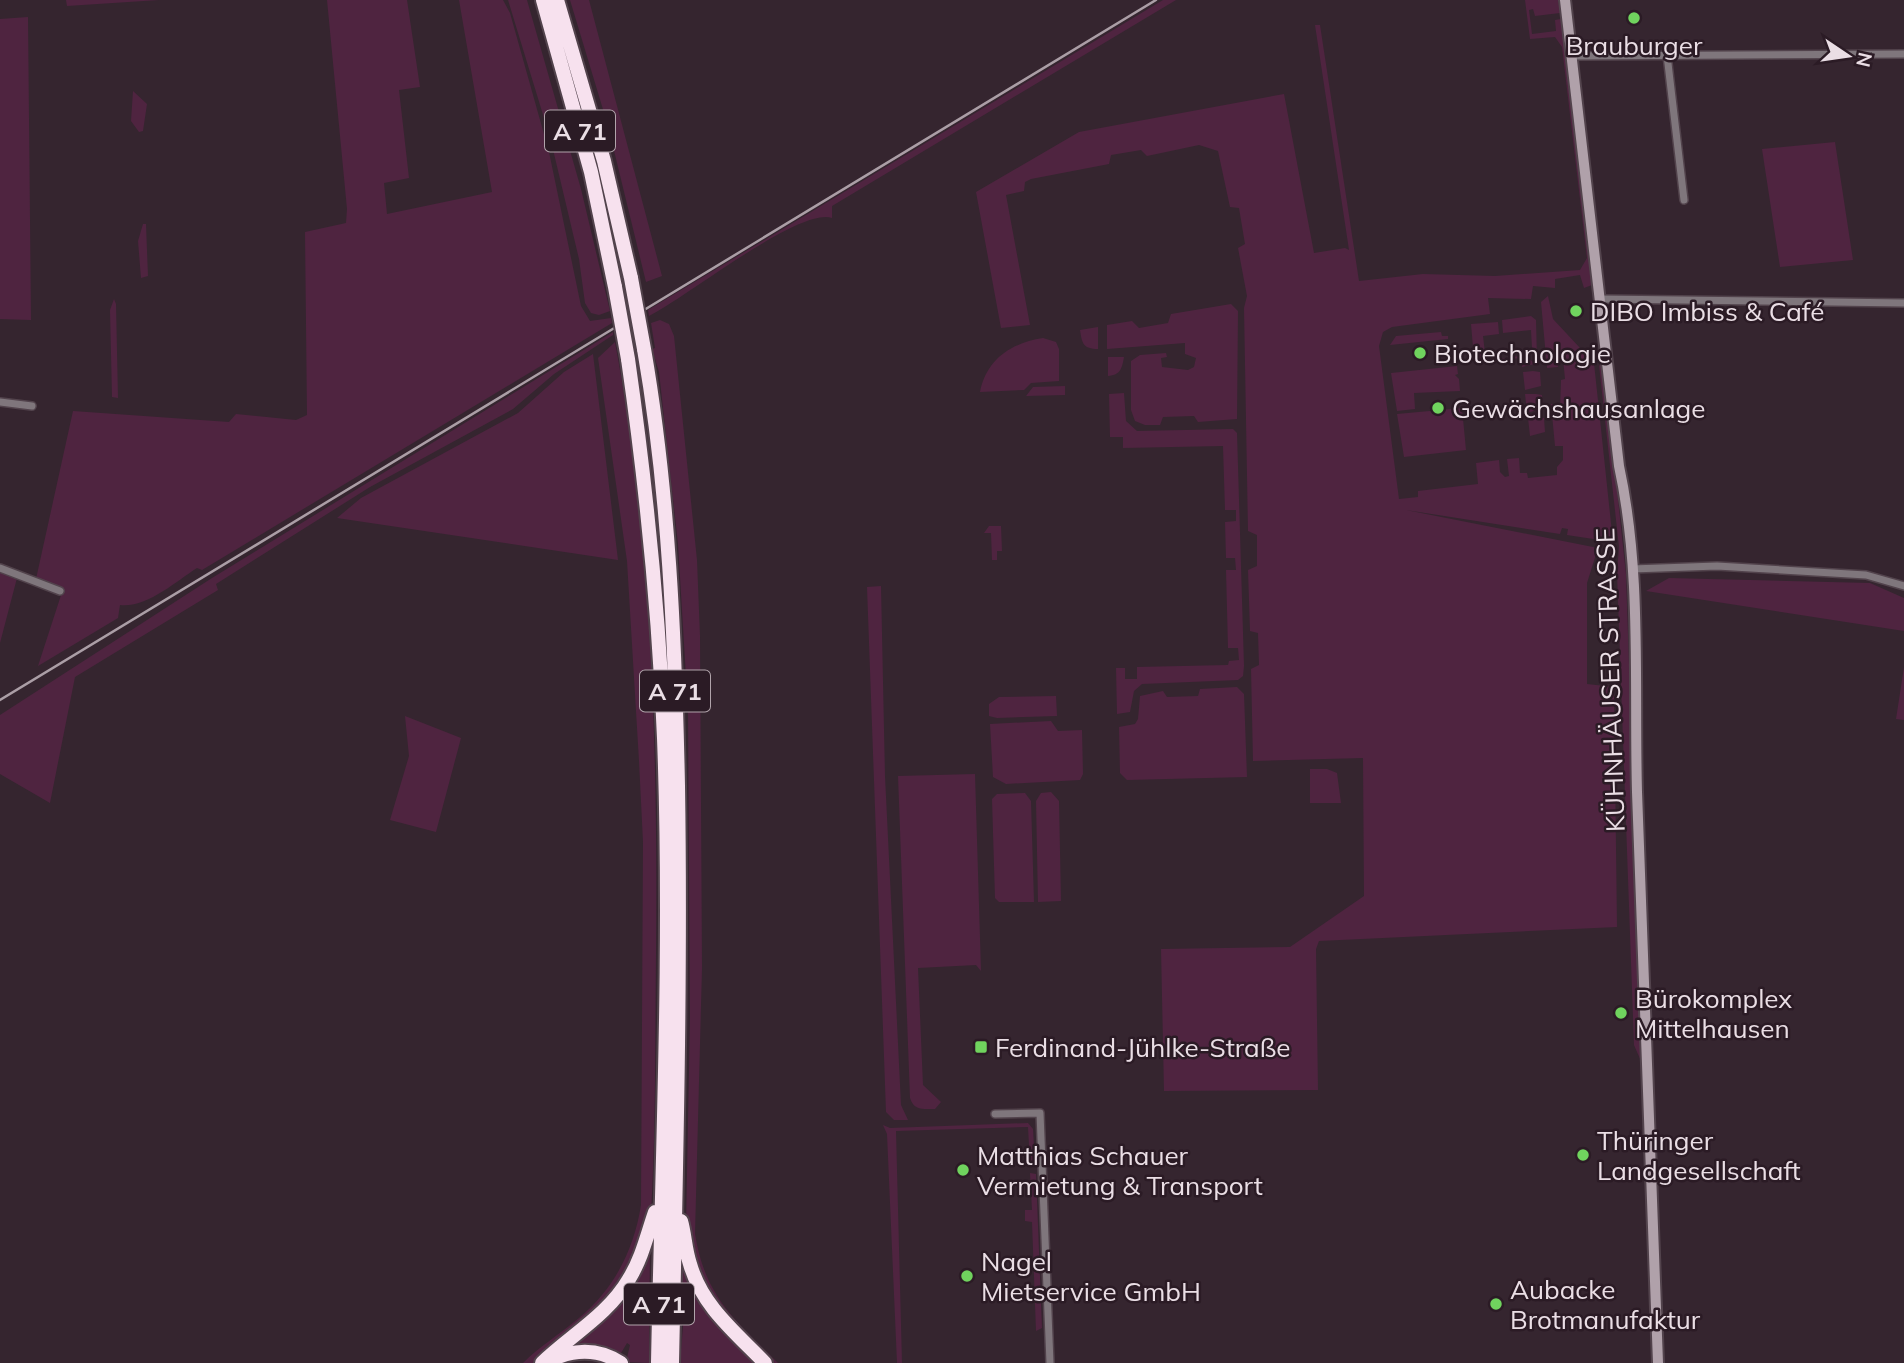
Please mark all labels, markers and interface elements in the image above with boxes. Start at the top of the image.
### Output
marker: Brauburger [1626,10,1642,26]
north arrow [1813,21,1883,91]
place label: Brauburger [1566,29,1703,62]
text: N [1851,50,1878,70]
road number: A 71 [545,110,615,152]
place label: DIBO Imbiss & Café [1590,295,1824,328]
marker: DIBO Imbiss & Café [1568,303,1584,319]
place label: Biotechnologie [1434,337,1611,370]
marker: Biotechnologie [1412,345,1428,361]
place label: Gewächshausanlage [1452,392,1705,425]
marker: Gewächshausanlage [1430,400,1446,416]
street label: KÜHNHÄUSER STRASSE [1588,527,1632,833]
road number: A 71 [640,670,710,712]
place label: Bürokomplex Mittelhausen [1635,982,1792,1045]
marker: Bürokomplex Mittelhausen [1613,1005,1629,1021]
place label: Ferdinand-Jühlke-Straße [995,1031,1290,1064]
marker: Ferdinand-Jühlke-Straße [973,1039,989,1055]
place label: Thüringer Landgesellschaft [1597,1124,1801,1187]
place label: Matthias Schauer Vermietung & Transport [977,1139,1263,1202]
marker: Thüringer Landgesellschaft [1575,1147,1591,1163]
marker: Matthias Schauer Vermietung & Transport [955,1162,971,1178]
place label: Nagel Mietservice GmbH [981,1245,1201,1308]
marker: Nagel Mietservice GmbH [959,1268,975,1284]
place label: Aubacke Brotmanufaktur [1510,1273,1701,1336]
road number: A 71 [624,1284,694,1324]
marker: Aubacke Brotmanufaktur [1488,1296,1504,1312]

